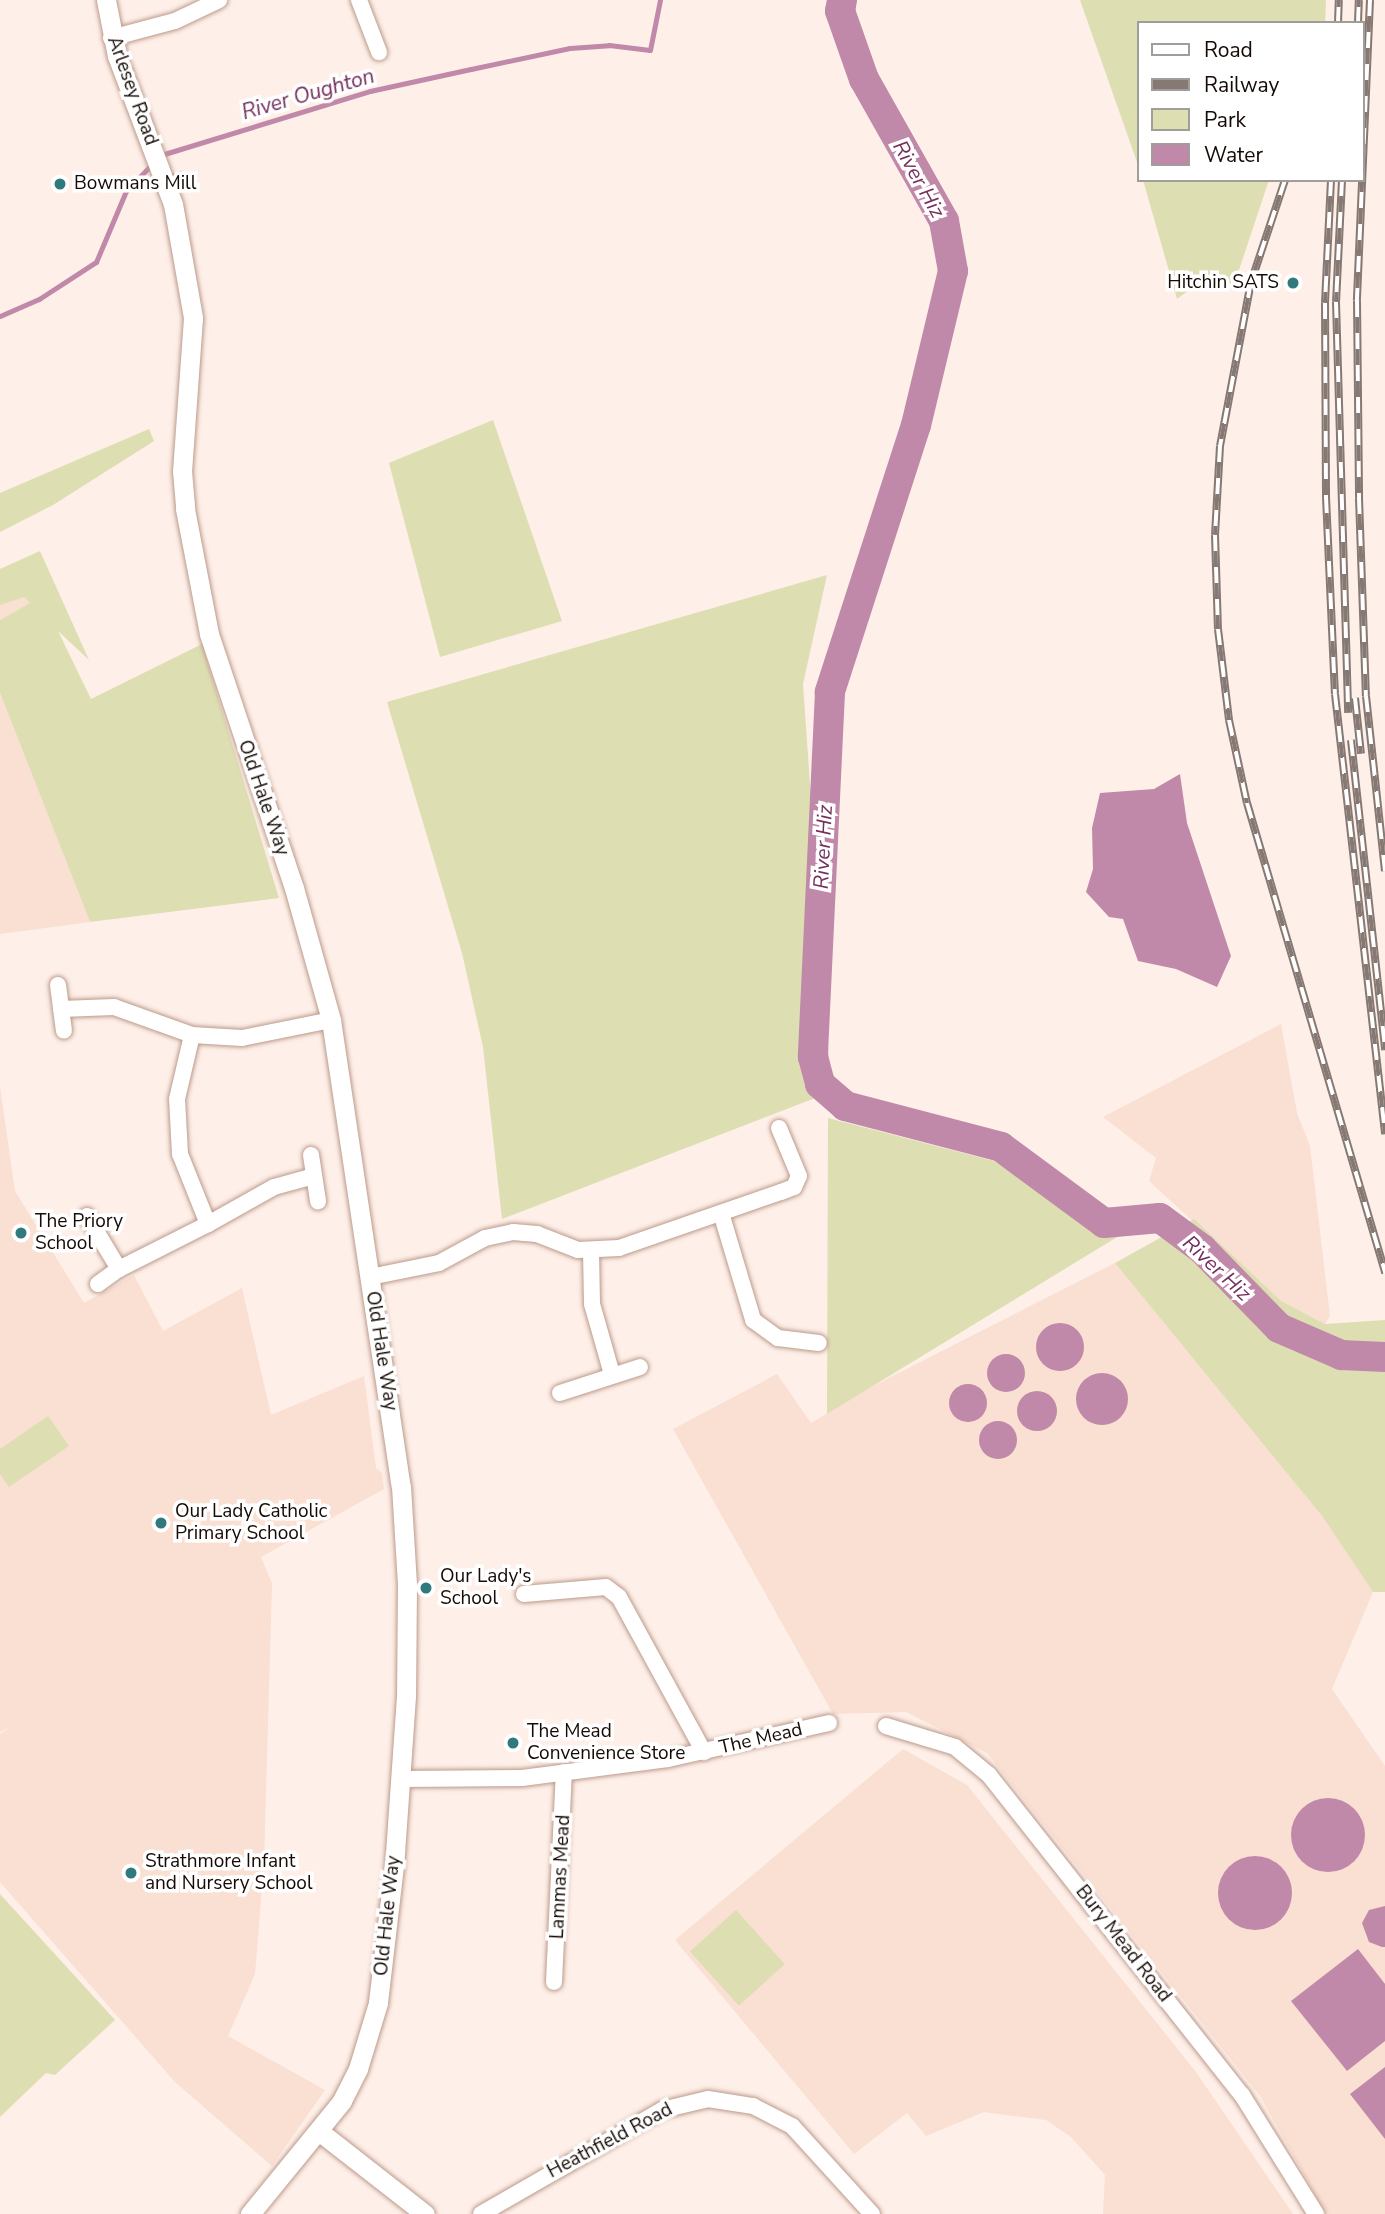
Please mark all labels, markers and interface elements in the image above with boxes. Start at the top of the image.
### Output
legend [1136,21,1364,182]
street label: Arlesey Road [102,33,162,149]
text: Road [1204,36,1253,64]
water label: River Oughton [239,63,377,125]
text: Railway [1204,71,1279,99]
text: Park [1204,106,1246,134]
water label: River Hiz [888,136,950,222]
text: Water [1204,141,1263,169]
place label: Bowmans Mill [74,173,196,195]
marker: Bowmans Mill [52,176,68,192]
place label: Hitchin SATS [1167,272,1279,294]
marker: Hitchin SATS [1285,275,1301,291]
street label: Old Hale Way [233,737,293,859]
water label: River Hiz [808,804,838,890]
place label: The Priory School [35,1211,123,1255]
marker: The Priory School [13,1225,29,1241]
water label: River Hiz [1178,1230,1256,1306]
street label: Old Hale Way [360,1290,402,1412]
place label: Our Lady Catholic Primary School [175,1501,327,1545]
marker: Our Lady Catholic Primary School [153,1515,169,1531]
place label: Our Lady's School [440,1566,531,1610]
marker: Our Lady's School [418,1580,434,1596]
street label: The Mead [717,1718,805,1760]
place label: The Mead Convenience Store [527,1721,685,1765]
marker: The Mead Convenience Store [505,1735,521,1751]
street label: Lammas Mead [546,1814,576,1940]
place label: Strathmore Infant and Nursery School [145,1851,313,1895]
street label: Old Hale Way [370,1855,406,1977]
marker: Strathmore Infant and Nursery School [123,1865,139,1881]
street label: Bury Mead Road [1070,1881,1176,2007]
street label: Heathfield Road [544,2098,676,2184]

